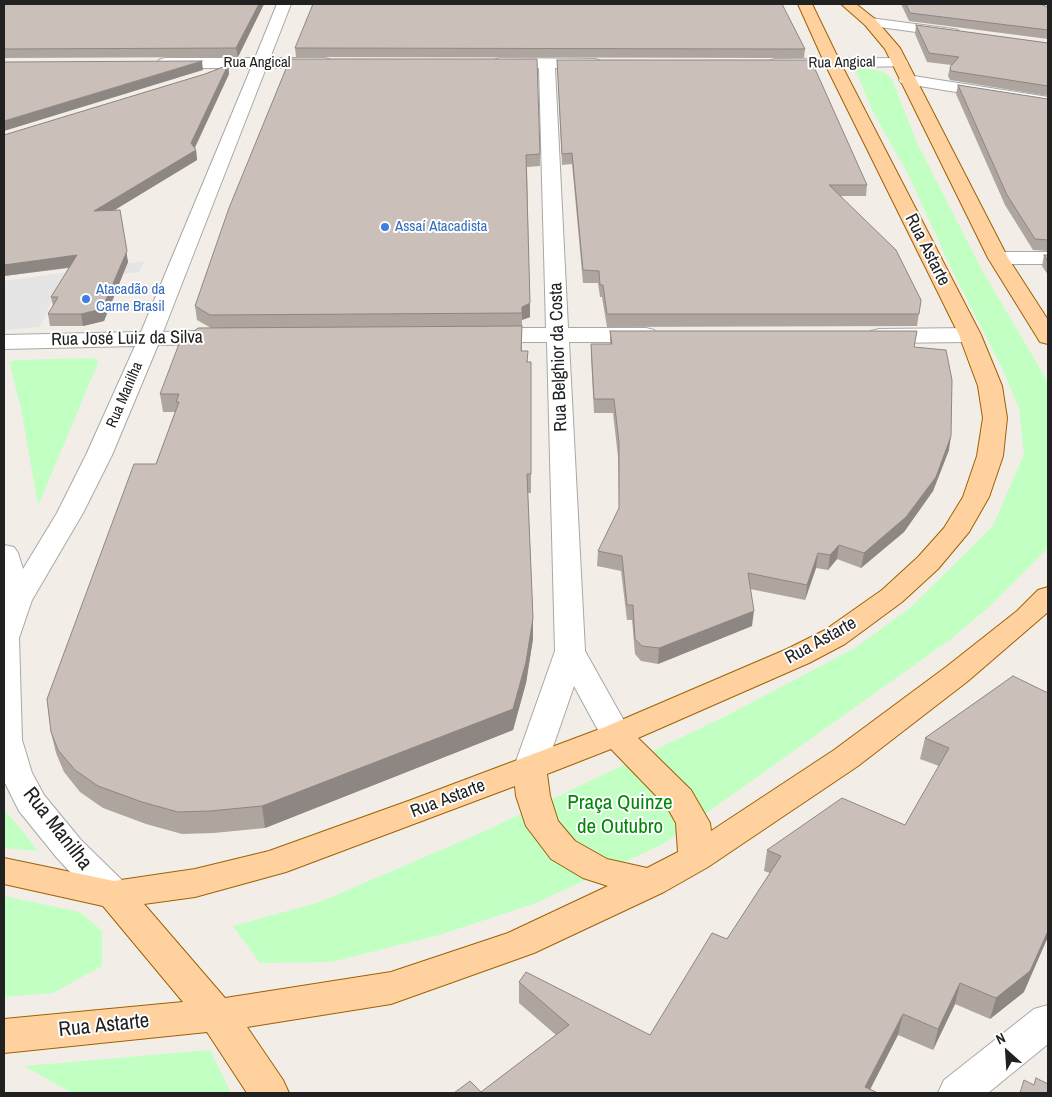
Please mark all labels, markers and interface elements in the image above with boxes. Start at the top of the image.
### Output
street label: Rua Angical [808,53,876,73]
street label: Rua Angical [223,54,291,72]
street label: Rua Astarte [900,210,954,290]
place label: Assaí Atacadista [395,218,487,236]
marker: Assaí Atacadista [379,221,391,233]
place label: Atacadão da Carne Brasil [96,281,165,316]
street label: Rua Belghior da Costa [546,282,572,432]
marker: Atacadão da Carne Brasil [80,293,92,305]
street label: Rua José Luiz da Silva [51,327,203,351]
street label: Rua Manilha [103,359,147,431]
street label: Rua Astarte [782,613,860,669]
street label: Rua Astarte [408,775,488,823]
street label: Rua Manilha [17,783,97,875]
park label: Praça Quinze de Outubro [567,790,673,840]
street label: Rua Astarte [57,1009,151,1043]
north arrow [982,1027,1032,1077]
text: N [993,1029,1008,1048]

